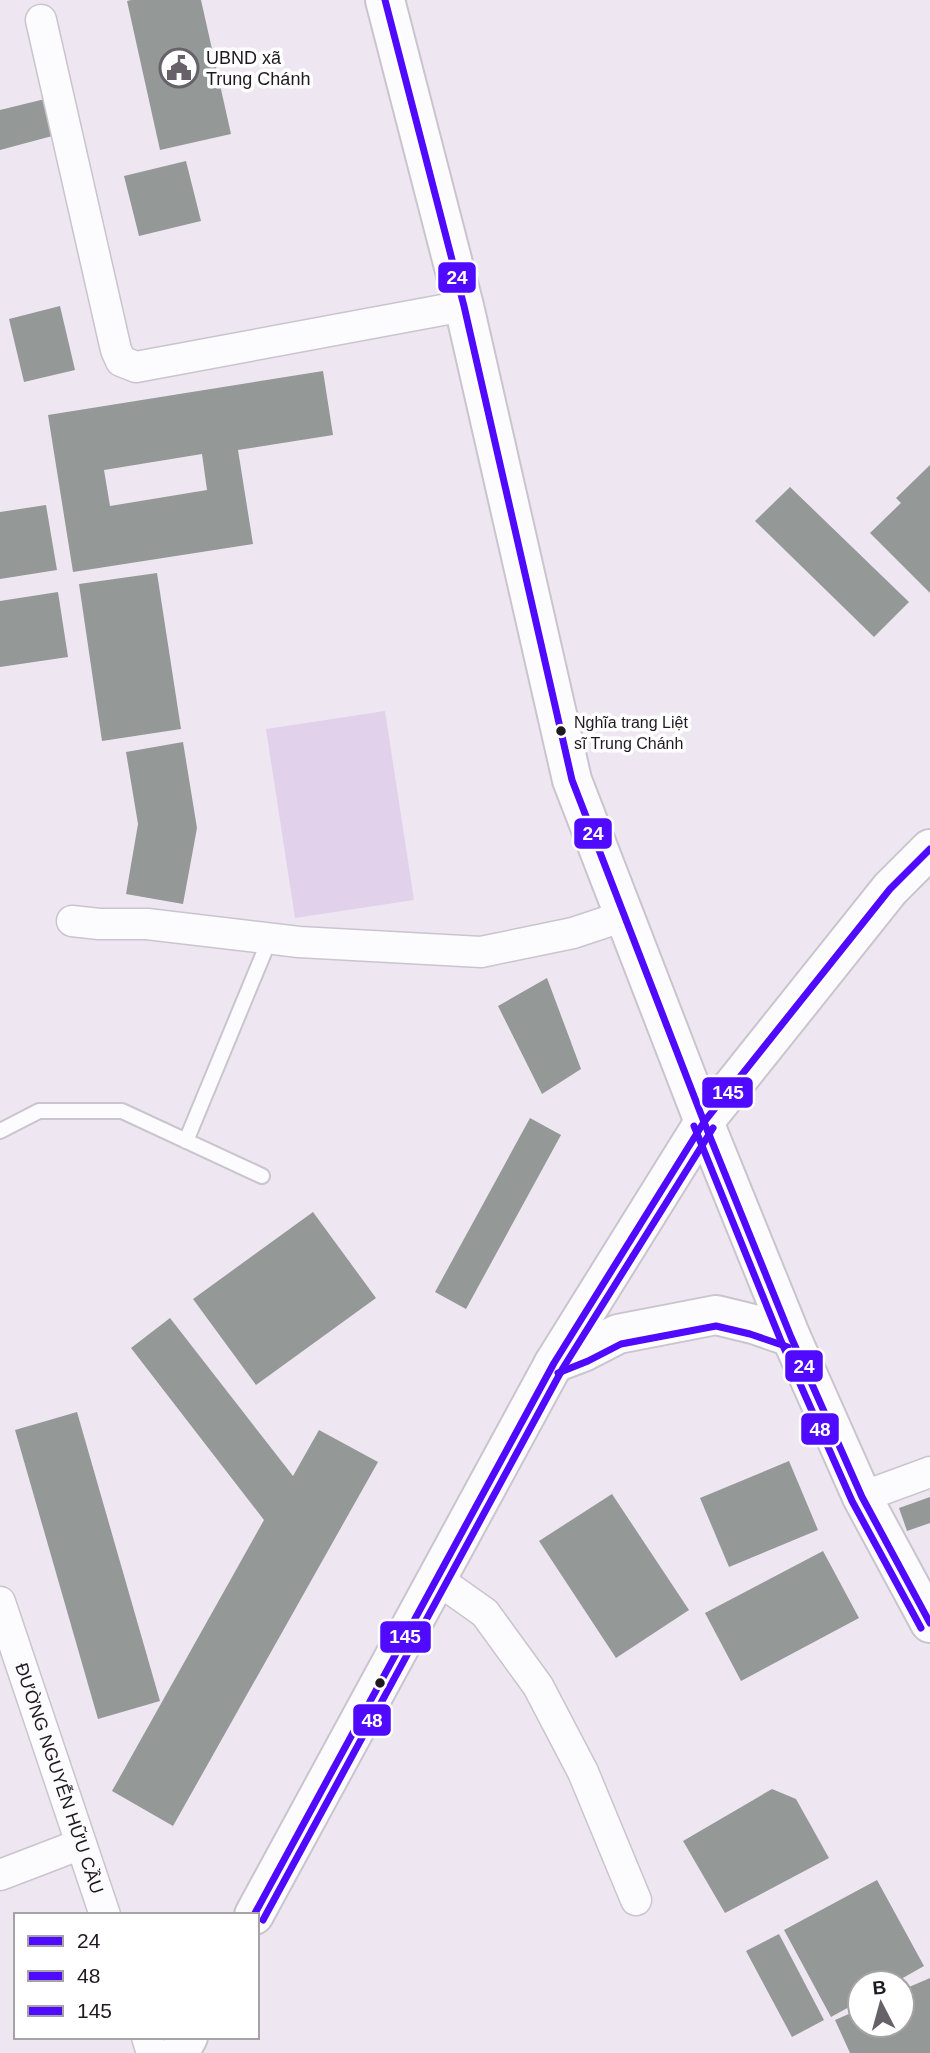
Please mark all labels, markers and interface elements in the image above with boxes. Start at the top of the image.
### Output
public building icon: UBND xã Trung Chánh [158,47,200,89]
place label: UBND xã Trung Chánh [206,48,310,89]
line badge: 24 [437,261,477,294]
text: 24 [446,267,468,288]
place label: Nghĩa trang Liệt sĩ Trung Chánh [574,714,688,752]
marker: Nghĩa trang Liệt sĩ Trung Chánh [554,724,568,738]
line badge: 24 [573,817,613,850]
text: 24 [582,823,604,844]
line badge: 145 [701,1076,754,1109]
text: 145 [712,1082,744,1103]
line badge: 24 [784,1349,824,1383]
text: 24 [793,1356,815,1377]
line badge: 48 [800,1412,840,1446]
text: 48 [809,1419,831,1440]
line badge: 145 [379,1620,432,1654]
text: 145 [389,1626,421,1647]
street label: ĐƯỜNG NGUYỄN HỮU CẦU [11,1660,107,1896]
unlabelled marker [373,1676,387,1690]
line badge: 48 [352,1703,392,1737]
text: 48 [361,1710,383,1731]
legend [14,1913,259,2039]
text: 24 [77,1929,101,1952]
text: 48 [77,1964,100,1987]
north arrow [846,1969,916,2039]
text: B [871,1976,887,1999]
text: 145 [77,1999,112,2022]

